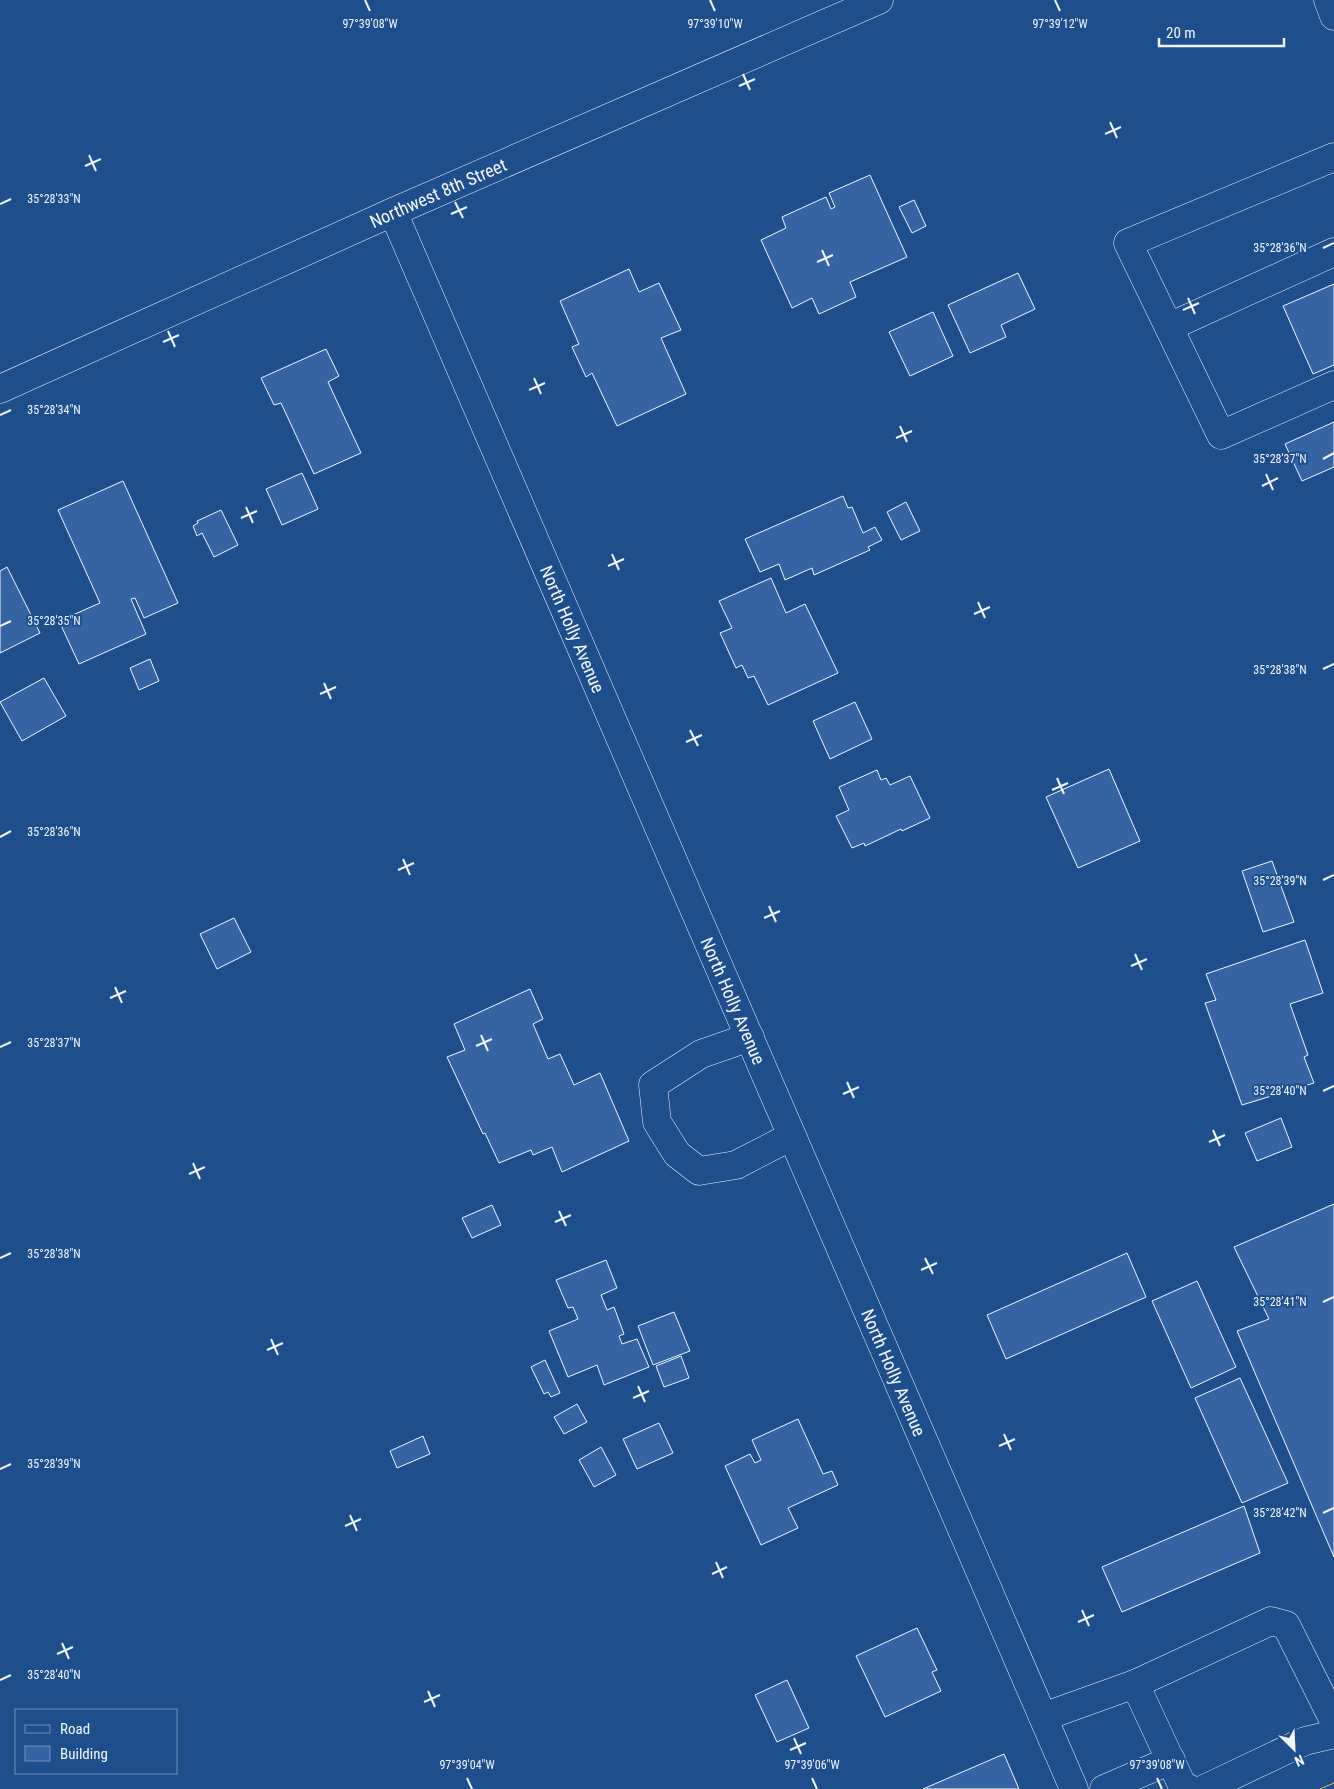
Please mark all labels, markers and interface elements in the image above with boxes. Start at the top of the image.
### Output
scale bar [1159,15,1284,47]
text: 97°39'08"W [342,17,398,31]
text: 97°39'10"W [687,17,743,31]
text: 97°39'12"W [1032,17,1088,31]
text: 20 m [1166,24,1196,42]
street label: Northwest 8th Street [366,153,510,232]
text: 35°28'33"N [27,192,81,206]
text: 35°28'36"N [1253,241,1307,255]
text: 35°28'34"N [27,403,81,417]
text: 35°28'37"N [1253,452,1307,466]
street label: North Holly Avenue [536,562,610,696]
text: 35°28'35"N [27,614,81,628]
text: 35°28'38"N [1253,663,1307,677]
text: 35°28'36"N [27,825,81,839]
text: 35°28'39"N [1253,874,1307,888]
street label: North Holly Avenue [697,934,770,1067]
text: 35°28'37"N [27,1036,81,1050]
text: 35°28'40"N [1253,1084,1307,1098]
text: 35°28'38"N [27,1247,81,1261]
text: 35°28'41"N [1253,1295,1307,1309]
street label: North Holly Avenue [857,1306,931,1439]
text: 35°28'39"N [27,1457,81,1471]
text: 35°28'42"N [1253,1506,1307,1520]
text: 35°28'40"N [27,1668,81,1682]
legend [15,1709,178,1774]
text: Road [60,1720,90,1738]
north arrow [1269,1724,1319,1774]
text: Building [60,1745,108,1763]
text: N [1292,1752,1306,1770]
text: 97°39'04"W [439,1758,495,1772]
text: 97°39'06"W [784,1758,840,1772]
text: 97°39'08"W [1129,1758,1185,1772]

